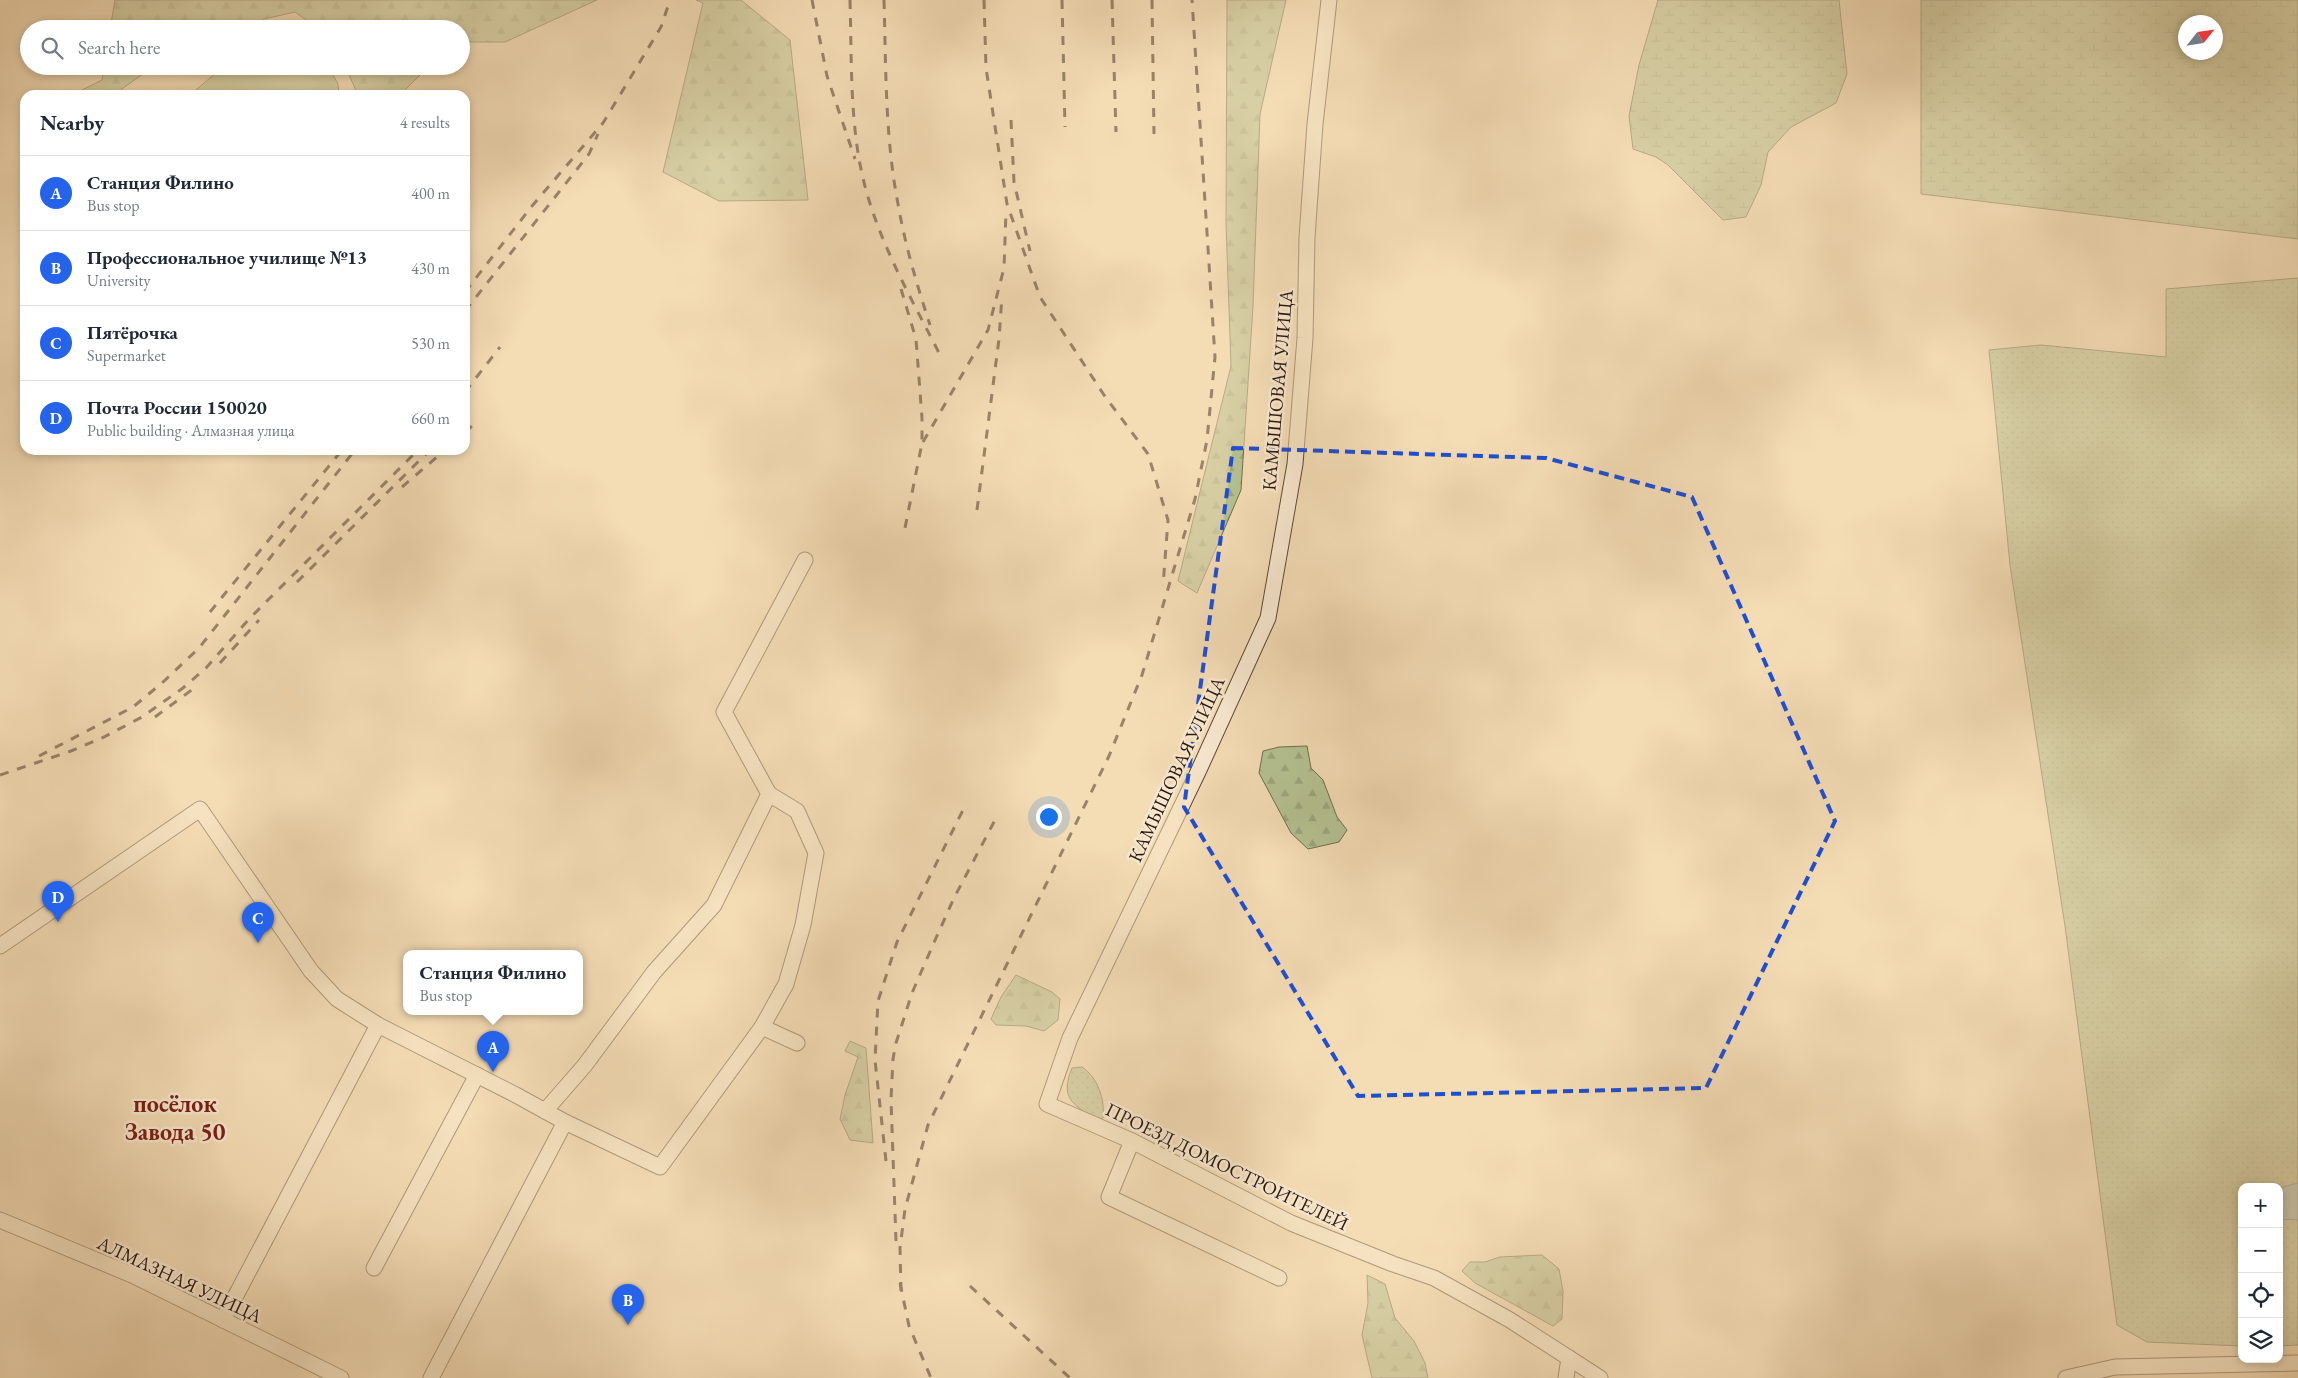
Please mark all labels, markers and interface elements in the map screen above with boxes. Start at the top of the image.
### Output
north arrow [2178,15,2223,60]
search box [20,20,470,75]
icon: search [38,34,66,62]
text: Search here [78,35,160,60]
text: Nearby [40,109,104,136]
text: 4 results [400,112,450,133]
text: Станция Филино [87,170,234,195]
text: A [50,183,62,204]
text: 400 m [411,183,450,204]
text: Bus stop [87,195,140,216]
text: Профессиональное училище №13 [87,245,367,270]
text: B [51,258,61,279]
text: 430 m [411,258,450,279]
text: University [87,270,151,291]
street label: КАМЫШОВАЯ УЛИЦА [1256,288,1299,492]
text: Пятёрочка [87,320,178,345]
text: C [50,333,62,354]
text: 530 m [411,333,450,354]
text: Supermarket [87,345,166,366]
text: Почта России 150020 [87,395,267,420]
text: D [50,408,62,429]
text: 660 m [411,408,450,429]
text: Public building · Алмазная улица [87,420,295,441]
street label: КАМЫШОВАЯ УЛИЦА [1122,672,1231,866]
your location [1036,804,1062,830]
pin: D [42,881,74,922]
pin: C [242,902,274,943]
popup [403,950,583,1015]
text: Станция Филино [420,960,566,985]
text: Bus stop [420,985,472,1006]
pin: A [477,1031,509,1072]
district label: посёлок Завода 50 [124,1088,226,1147]
street label: ПРОЕЗД ДОМОСТРОИТЕЛЕЙ [1101,1097,1352,1236]
map controls [2238,1183,2283,1363]
button: + [2238,1183,2283,1228]
button: − [2238,1228,2283,1273]
street label: АЛМАЗНАЯ УЛИЦА [92,1230,267,1329]
button: locate [2238,1273,2283,1318]
pin: B [612,1284,644,1325]
button: layers [2238,1318,2283,1363]

